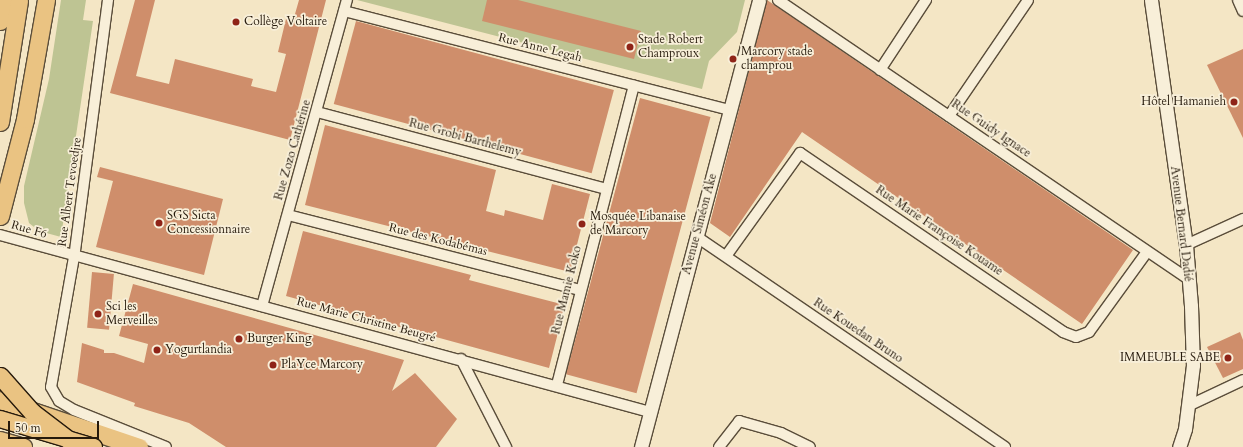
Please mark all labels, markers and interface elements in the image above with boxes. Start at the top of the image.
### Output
place label: Collège Voltaire [244,15,327,29]
marker: Collège Voltaire [231,17,241,27]
street label: Rue Anne Legah [497,31,583,65]
place label: Stade Robert Champroux [638,33,703,61]
marker: Stade Robert Champroux [625,42,635,52]
place label: Marcory stade champrou [741,45,813,73]
marker: Marcory stade champrou [728,54,738,64]
place label: Hôtel Hamanieh [1141,95,1226,109]
street label: Rue Guidy Ignace [949,97,1033,161]
marker: Hôtel Hamanieh [1229,97,1239,107]
street label: Rue Zozo Cathérine [272,98,314,202]
street label: Rue Grobi Barthelemy [407,116,523,160]
street label: Rue Albert Tevoedjre [55,136,85,248]
street label: Avenue Bernard Dadié [1167,165,1195,283]
street label: Avenue Siméon Ake [680,172,720,276]
street label: Rue Marie Françoise Kouame [873,183,1005,279]
place label: SGS Sicta Concessionnaire [167,209,250,237]
place label: Mosquée Libanaise de Marcory [590,210,686,238]
street label: Rue F6 [9,218,49,242]
marker: SGS Sicta Concessionnaire [154,218,164,228]
marker: Mosquée Libanaise de Marcory [577,219,587,229]
street label: Rue des Kodabémas [387,221,489,259]
street label: Rue Mamie Koko [549,244,585,336]
street label: Rue Marie Christine Beugré [295,294,437,346]
street label: Rue Kouedan Bruno [810,296,906,366]
place label: Sci les Merveilles [106,300,158,328]
marker: Sci les Merveilles [93,309,103,319]
place label: Burger King [247,332,312,346]
marker: Burger King [234,334,244,344]
place label: Yogurtlandia [165,343,232,357]
marker: Yogurtlandia [152,345,162,355]
place label: IMMEUBLE SABE [1120,351,1220,365]
marker: IMMEUBLE SABE [1223,353,1233,363]
place label: PlaYce Marcory [281,358,363,372]
marker: PlaYce Marcory [268,360,278,370]
scale bar [10,413,101,439]
text: 50 m [15,420,41,436]

